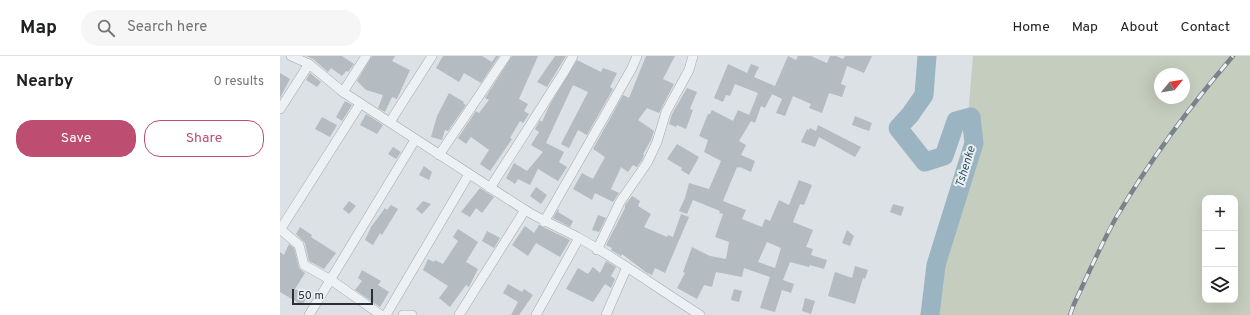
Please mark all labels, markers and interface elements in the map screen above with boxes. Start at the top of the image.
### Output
search box [81,10,361,46]
text: Map [20,16,57,40]
icon: search [95,17,117,39]
text: Search here [127,18,207,37]
text: Home [1013,19,1050,36]
text: Map [1072,19,1098,36]
text: About [1120,19,1159,36]
text: Contact [1181,19,1230,36]
north arrow [1154,68,1190,104]
text: Nearby [16,71,73,93]
text: 0 results [213,74,264,90]
button: Save [16,120,136,157]
button: Share [144,120,264,157]
water label: Tshenke [952,144,980,190]
map controls [1202,195,1238,303]
button: + [1202,195,1238,231]
button: − [1202,231,1238,267]
button: layers [1202,267,1238,303]
scale bar [292,287,373,306]
text: 50 m [298,289,324,303]

